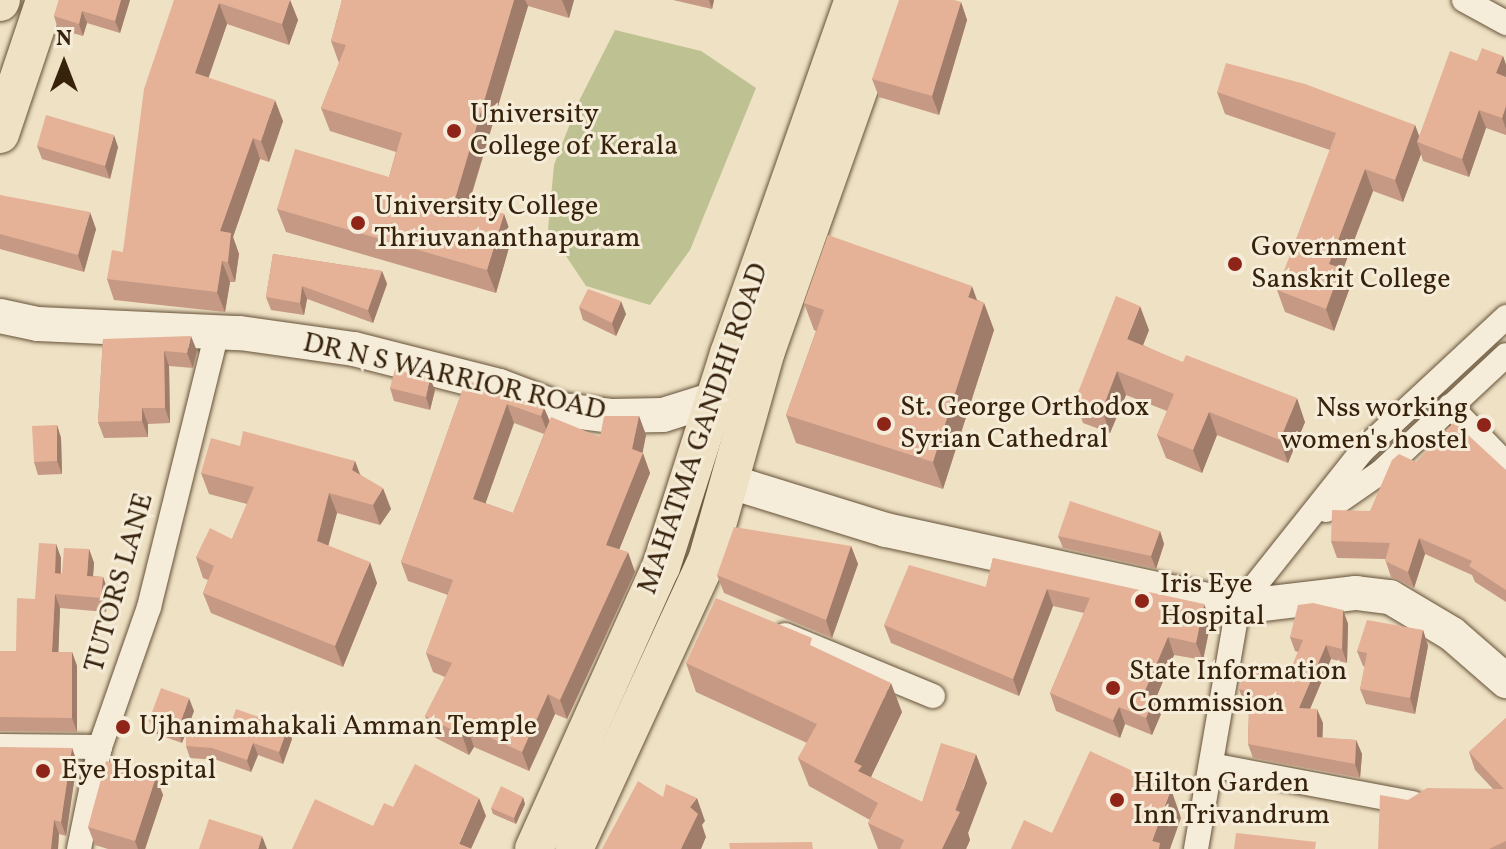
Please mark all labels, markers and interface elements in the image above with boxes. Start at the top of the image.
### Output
north arrow [24,24,104,104]
text: N [56,24,72,55]
place label: University College of Kerala [470,98,675,164]
marker: University College of Kerala [445,122,463,140]
place label: University College Thriuvananthapuram [374,190,640,256]
marker: University College Thriuvananthapuram [349,214,367,232]
place label: Government Sanskrit College [1251,231,1450,297]
marker: Government Sanskrit College [1226,255,1244,273]
street label: MAHATMA GANDHI ROAD [632,259,776,599]
street label: DR N S WARRIOR ROAD [299,327,609,429]
place label: St. George Orthodox Syrian Cathedral [900,391,1149,457]
place label: Nss working women's hostel [1280,392,1468,458]
marker: St. George Orthodox Syrian Cathedral [875,415,893,433]
marker: Nss working women's hostel [1475,416,1493,434]
street label: TUTORS LANE [78,489,162,677]
place label: Iris Eye Hospital [1160,568,1265,634]
marker: Iris Eye Hospital [1131,590,1153,612]
place label: State Information Commission [1129,655,1347,721]
marker: State Information Commission [1104,679,1122,697]
place label: Ujhanimahakali Amman Temple [139,710,538,744]
marker: Ujhanimahakali Amman Temple [114,718,132,736]
place label: Eye Hospital [61,754,216,788]
marker: Eye Hospital [32,760,54,782]
place label: Hilton Garden Inn Trivandrum [1133,767,1331,833]
marker: Hilton Garden Inn Trivandrum [1108,791,1126,809]

